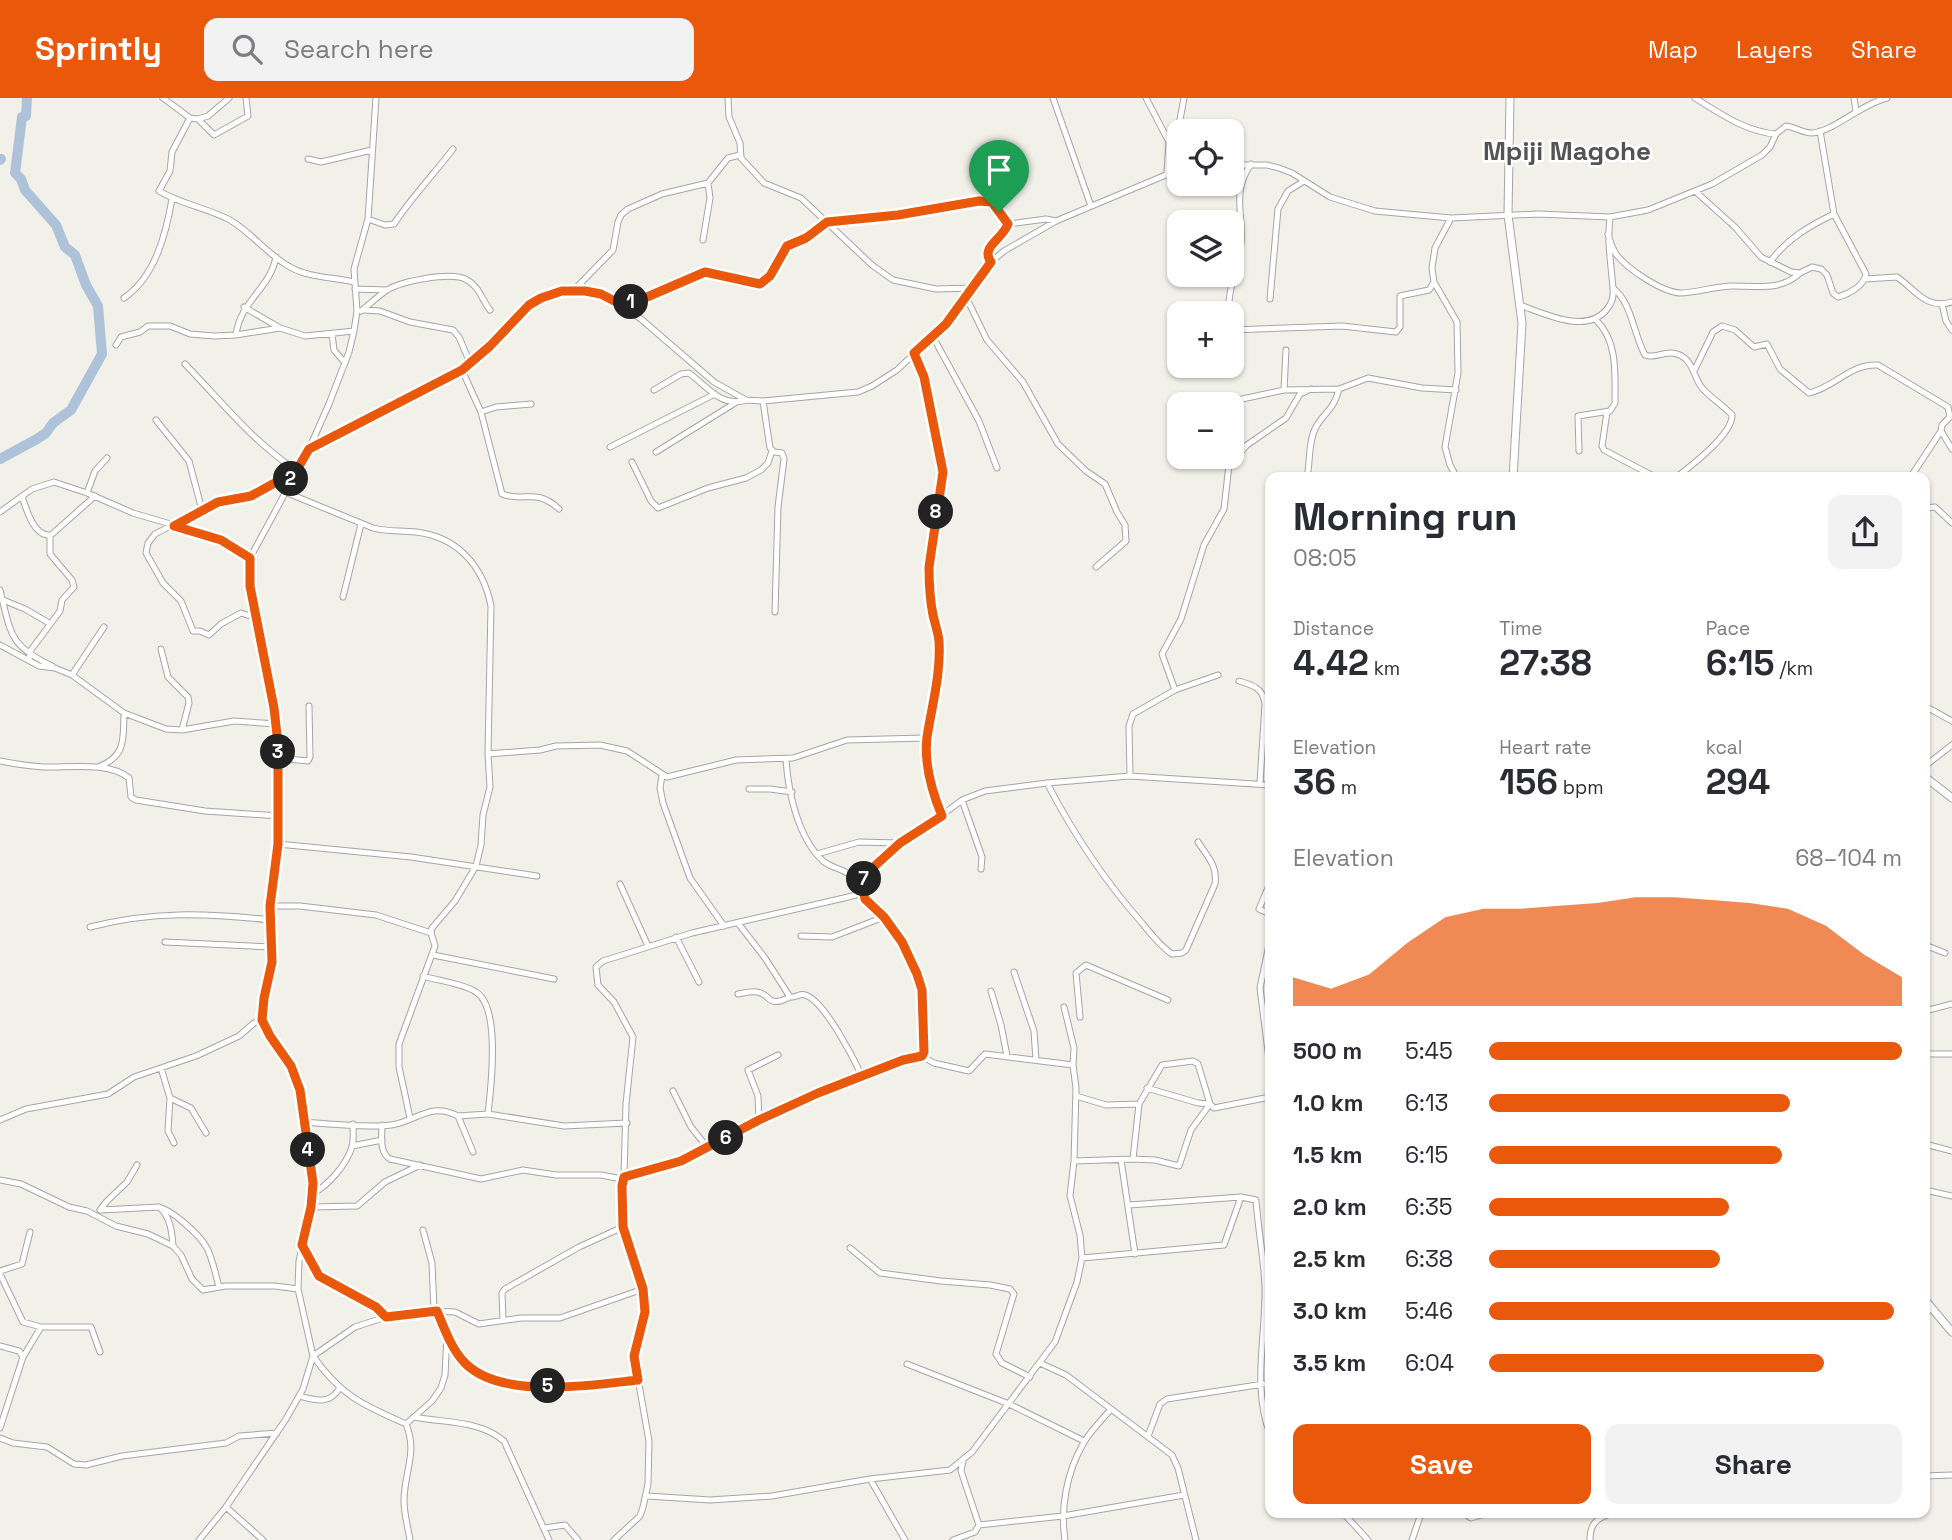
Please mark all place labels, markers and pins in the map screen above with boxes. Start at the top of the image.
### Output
pin [969,140,1029,212]
pin: 1 [614,284,648,320]
pin: 2 [274,462,308,496]
pin: 8 [918,494,954,530]
pin: 3 [260,734,296,770]
pin: 7 [846,862,882,896]
pin: 6 [708,1121,744,1156]
pin: 4 [290,1132,326,1168]
pin: 5 [530,1368,566,1404]

